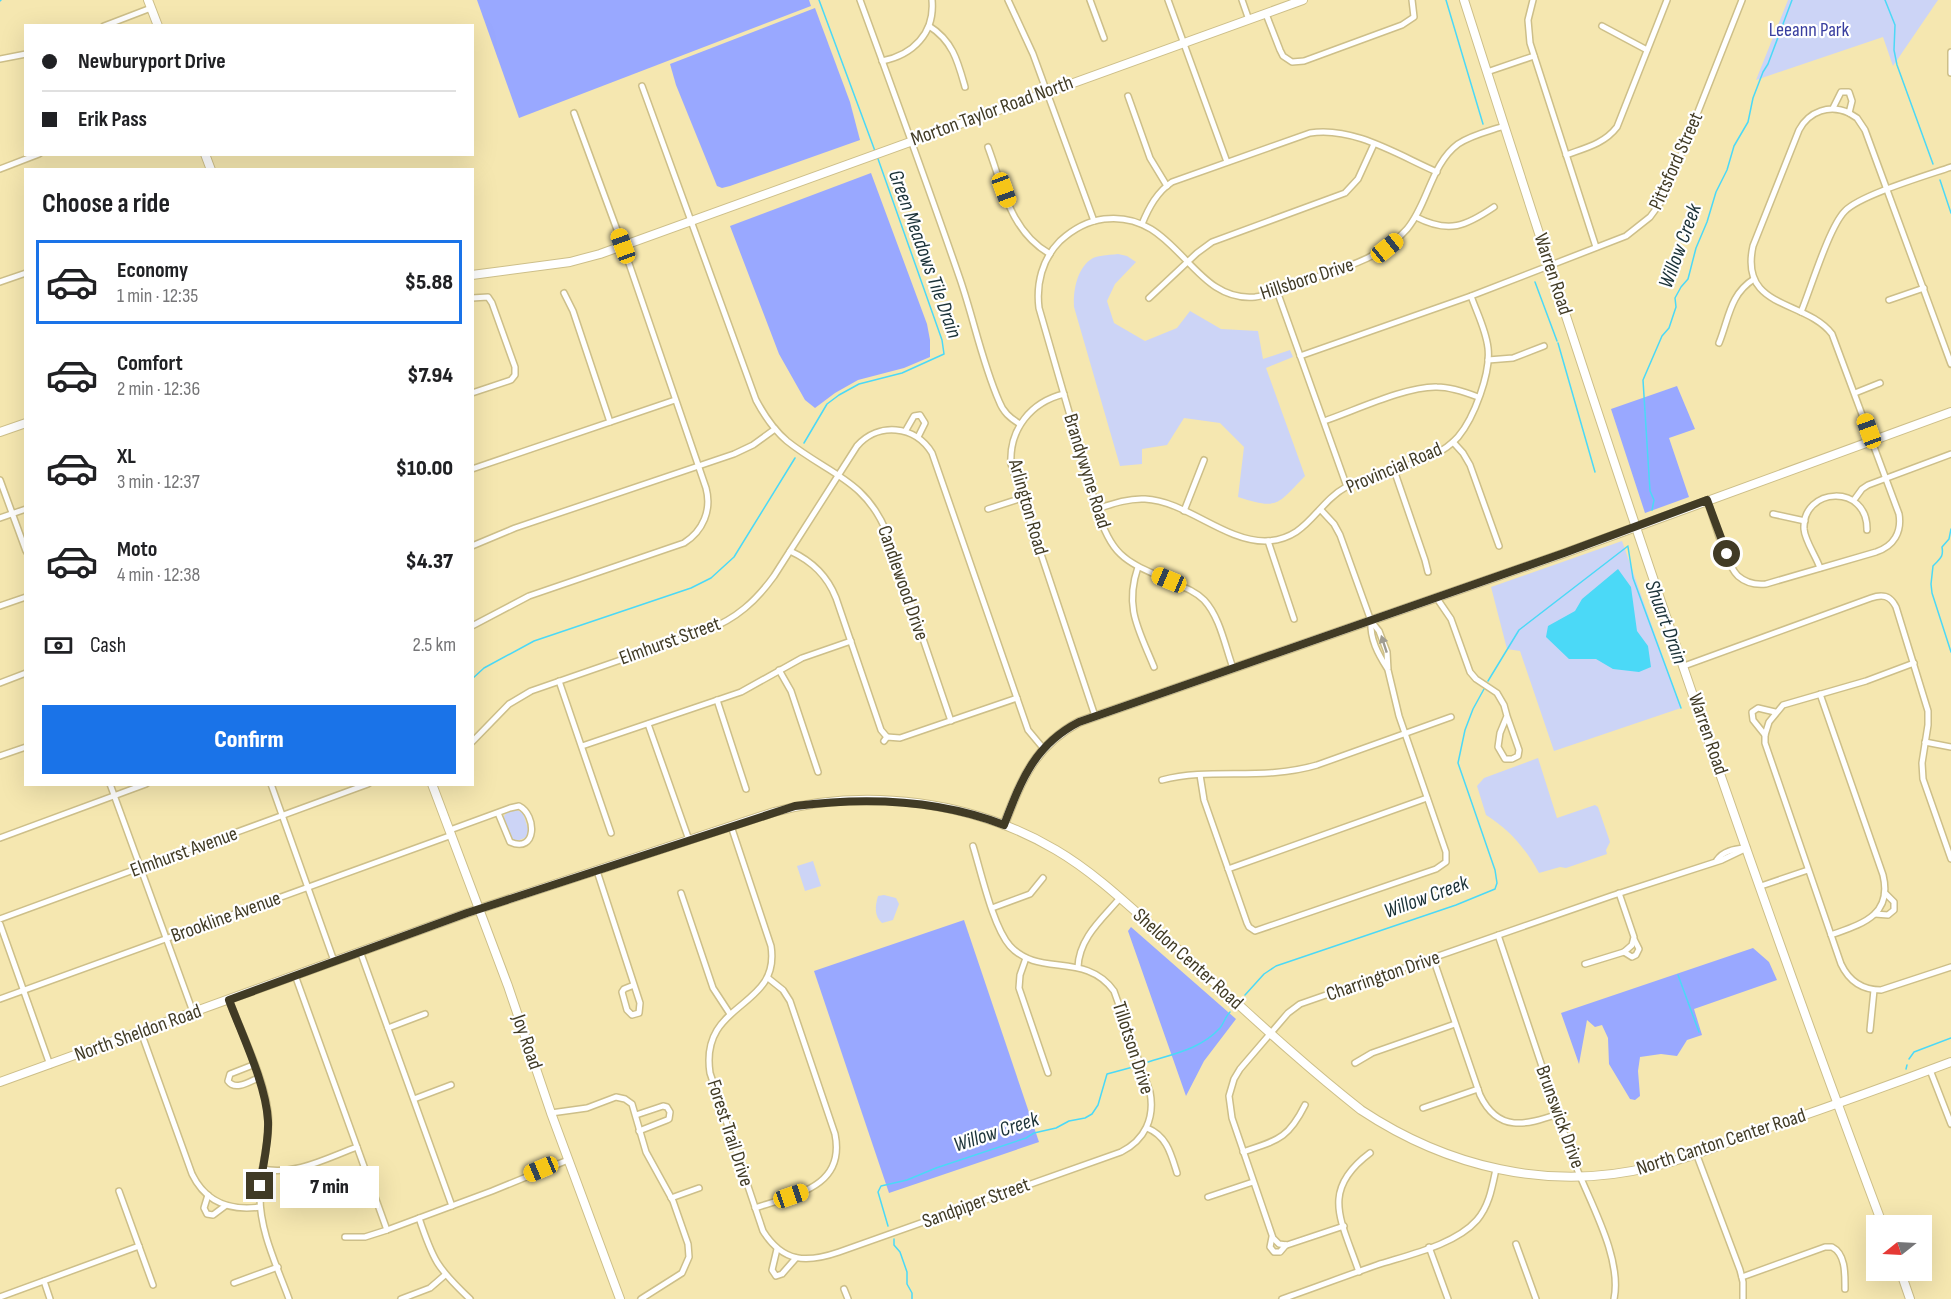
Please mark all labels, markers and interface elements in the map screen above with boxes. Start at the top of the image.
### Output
park label: Leeann Park [1769,18,1850,42]
text: Newburyport Drive [78,48,226,75]
street label: Morton Taylor Road North [908,71,1076,151]
text: Erik Pass [78,106,147,133]
street label: Pittsford Street [1644,109,1708,213]
water label: Green Meadows Tile Drain [883,167,967,342]
car [989,170,1019,210]
text: Choose a ride [42,188,170,220]
water label: Willow Creek [1653,199,1707,292]
car [608,226,638,266]
car [1367,230,1407,266]
street label: Warren Road [1529,230,1577,318]
street label: Hillsboro Drive [1257,253,1357,305]
icon: car [45,255,99,309]
text: Economy [117,257,188,284]
text: $5.88 [405,269,453,296]
text: 1 min · 12:35 [117,284,198,308]
icon: car [45,348,99,402]
text: Comfort [117,350,183,377]
text: $7.94 [407,362,453,389]
text: 2 min · 12:36 [117,377,200,401]
street label: Brandywyne Road [1058,411,1116,531]
car [1854,411,1884,451]
street label: Provincial Road [1343,437,1445,499]
icon: car [45,441,99,495]
text: XL [117,443,136,470]
text: $10.00 [396,455,453,482]
street label: Arlington Road [1003,455,1053,558]
text: 3 min · 12:37 [117,470,200,494]
street label: Candlewood Drive [872,522,934,644]
icon: car [45,534,99,588]
text: Moto [117,536,157,563]
route start [1713,540,1740,567]
text: $4.37 [405,548,453,575]
text: 4 min · 12:38 [117,563,200,587]
car [1149,565,1189,595]
water label: Shuart Drain [1639,577,1693,667]
street label: Elmhurst Street [616,612,724,670]
icon: cash [42,629,75,662]
text: Cash [90,632,126,659]
text: 2.5 km [412,633,456,657]
one-way arrow [1378,635,1388,653]
street label: Warren Road [1683,690,1733,778]
button: Confirm [42,705,456,774]
street label: Elmhurst Avenue [127,821,241,883]
water label: Willow Creek [1380,870,1473,924]
street label: Brookline Avenue [168,886,284,948]
street label: Sheldon Center Road [1128,903,1248,1015]
street label: Charrington Drive [1323,945,1443,1007]
street label: North Sheldon Road [71,999,205,1067]
street label: Tillotson Drive [1107,999,1159,1097]
street label: Joy Road [506,1010,548,1073]
street label: Brunswick Drive [1530,1062,1590,1172]
street label: Forest Trail Drive [701,1077,759,1189]
street label: North Canton Center Road [1633,1103,1809,1181]
water label: Willow Creek [950,1106,1043,1157]
car [521,1154,561,1184]
callout: 7 min [281,1165,380,1207]
route end [246,1172,273,1199]
street label: Sandpiper Street [919,1172,1033,1234]
text: 7 min [310,1175,349,1199]
car [771,1182,811,1210]
north arrow [1866,1215,1932,1281]
map controls [1866,1215,1932,1281]

